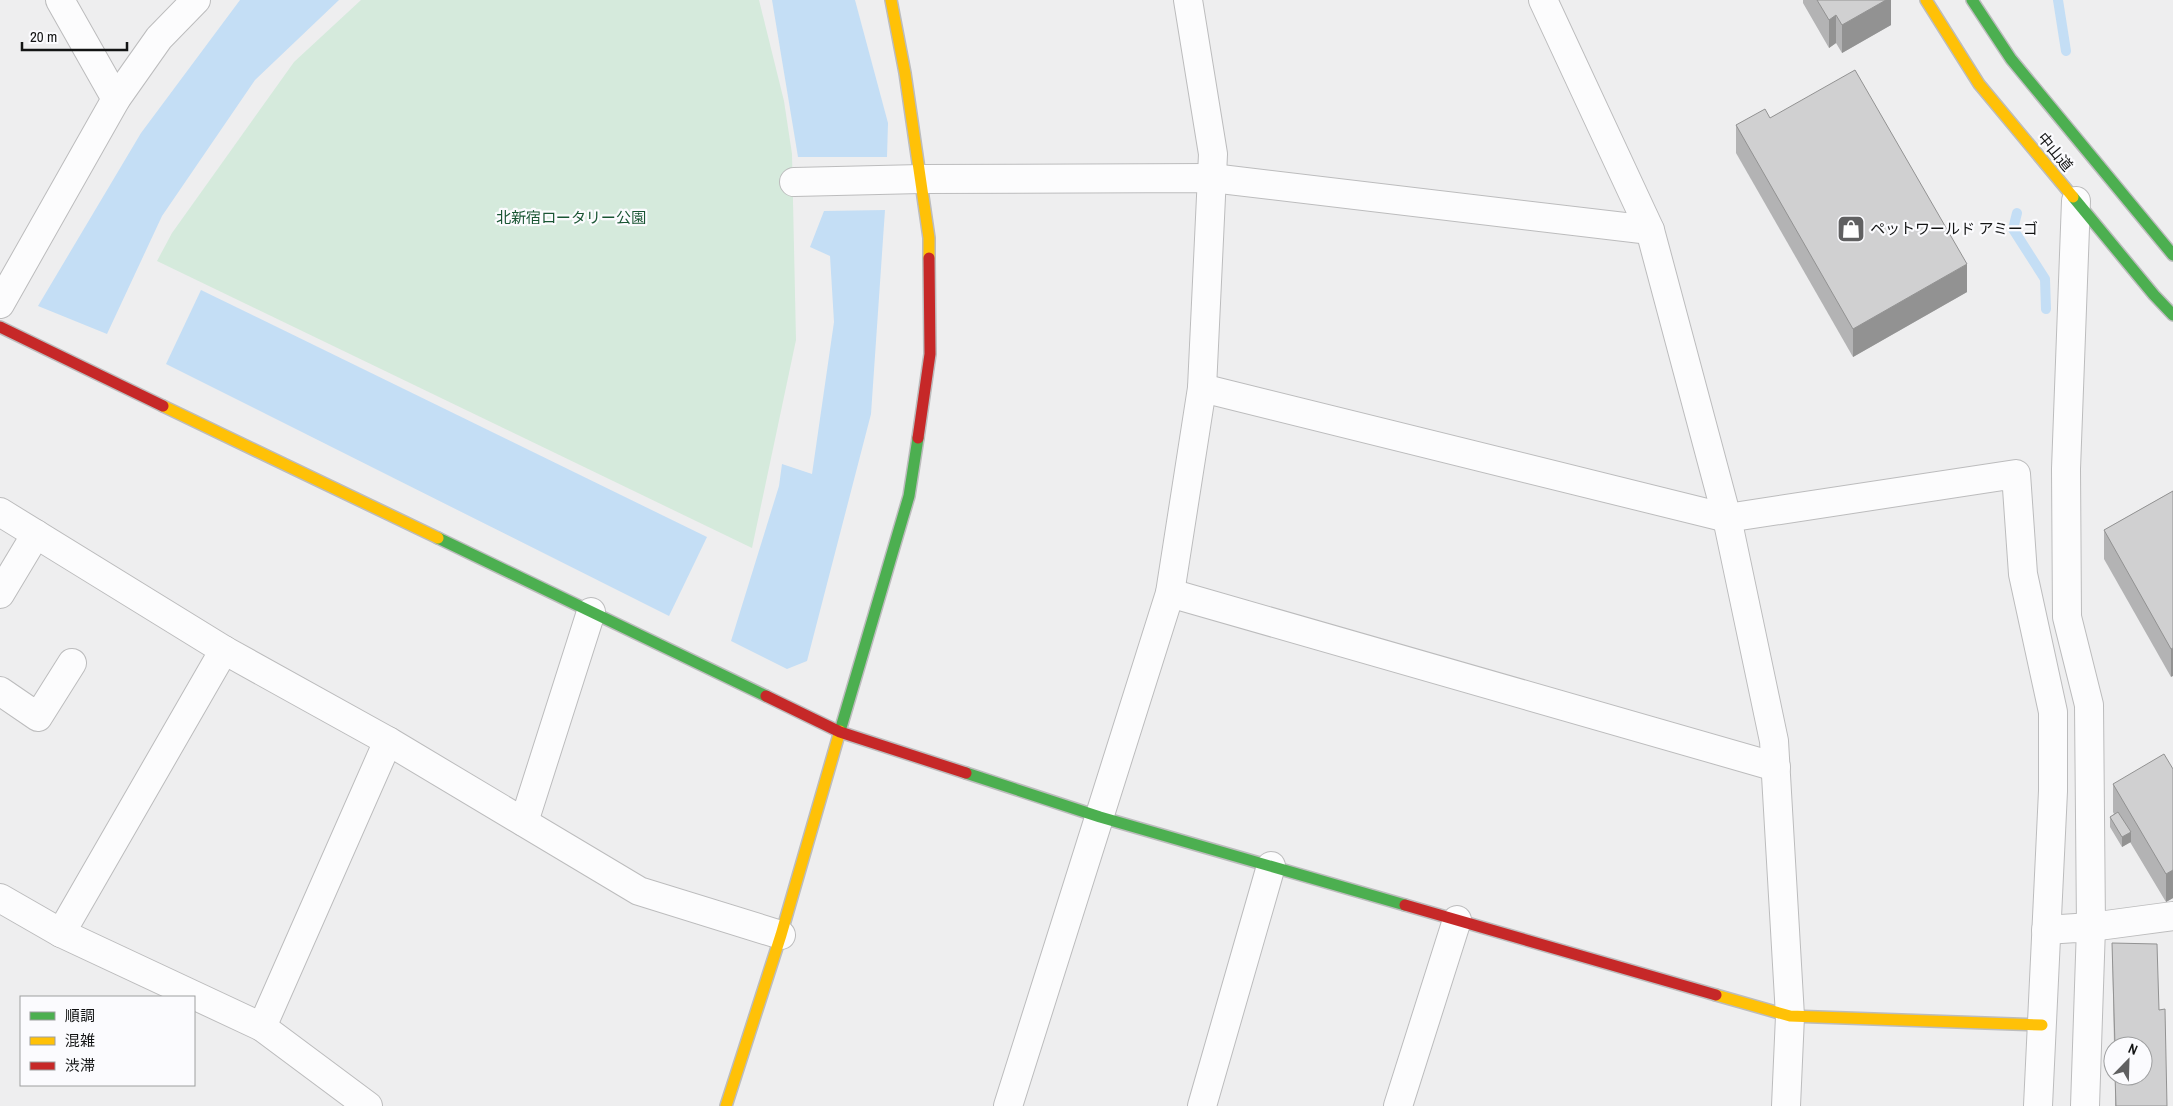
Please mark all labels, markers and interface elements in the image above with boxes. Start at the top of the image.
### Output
scale bar [22,20,128,52]
text: 20 m [30,26,57,47]
street label: 中山道 [2033,128,2078,176]
park label: 北新宿ロータリー公園 [496,207,646,228]
shop icon: ペットワールド アミーゴ [1836,214,1866,244]
place label: ペットワールド アミーゴ [1870,218,2038,239]
legend [20,996,195,1086]
text: 順調 [65,1005,95,1026]
text: 混雑 [65,1030,95,1051]
north arrow [2103,1036,2153,1086]
text: N [2126,1039,2140,1059]
text: 渋滞 [65,1055,95,1076]

